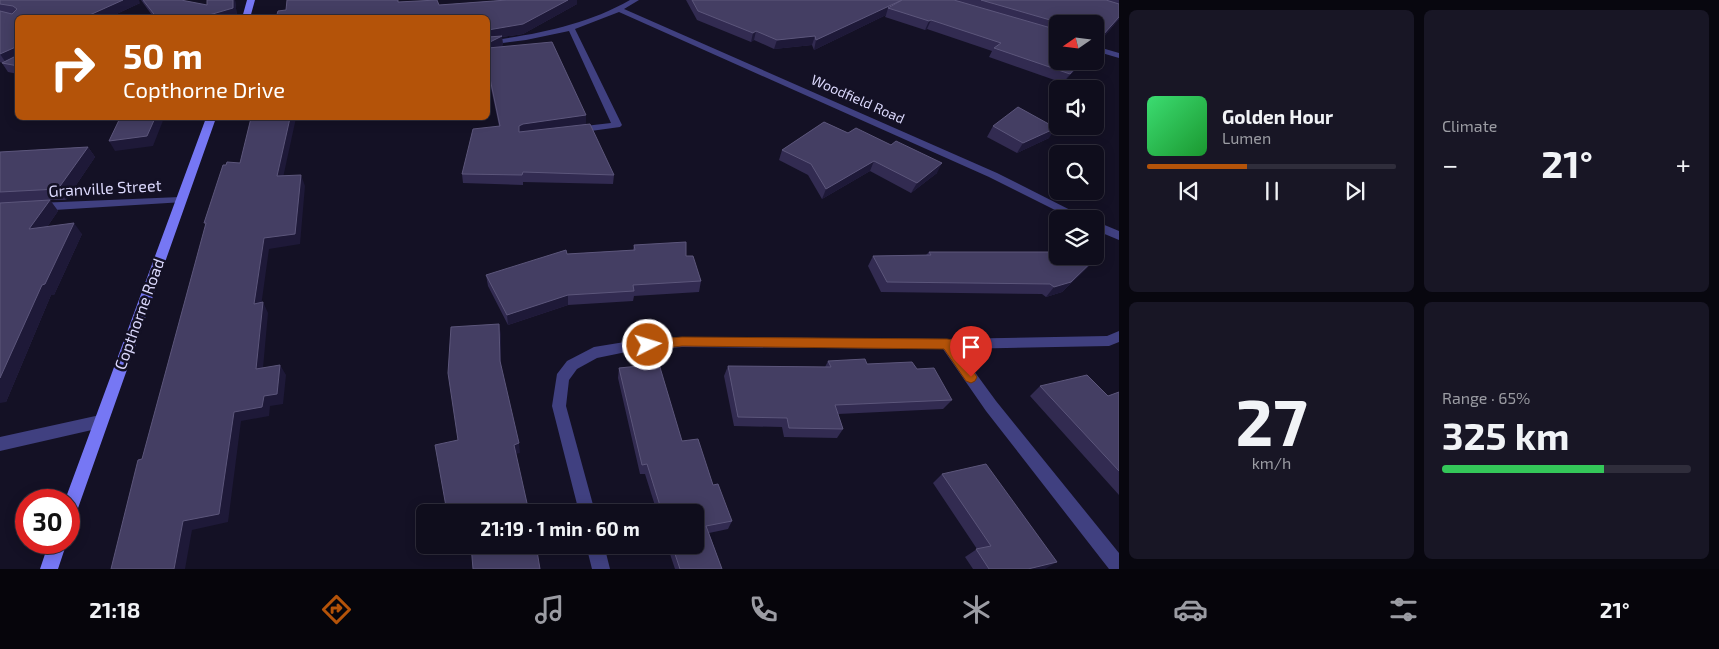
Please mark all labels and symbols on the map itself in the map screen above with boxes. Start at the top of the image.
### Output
north arrow [1049,15,1104,70]
street label: Woodfield Road [809,70,908,127]
street label: Granville Street [48,175,162,200]
street label: Copthorne Road [110,256,167,372]
position arrow [621,318,673,370]
pin [950,326,992,377]
speed limit sign: 30 [15,489,80,554]

